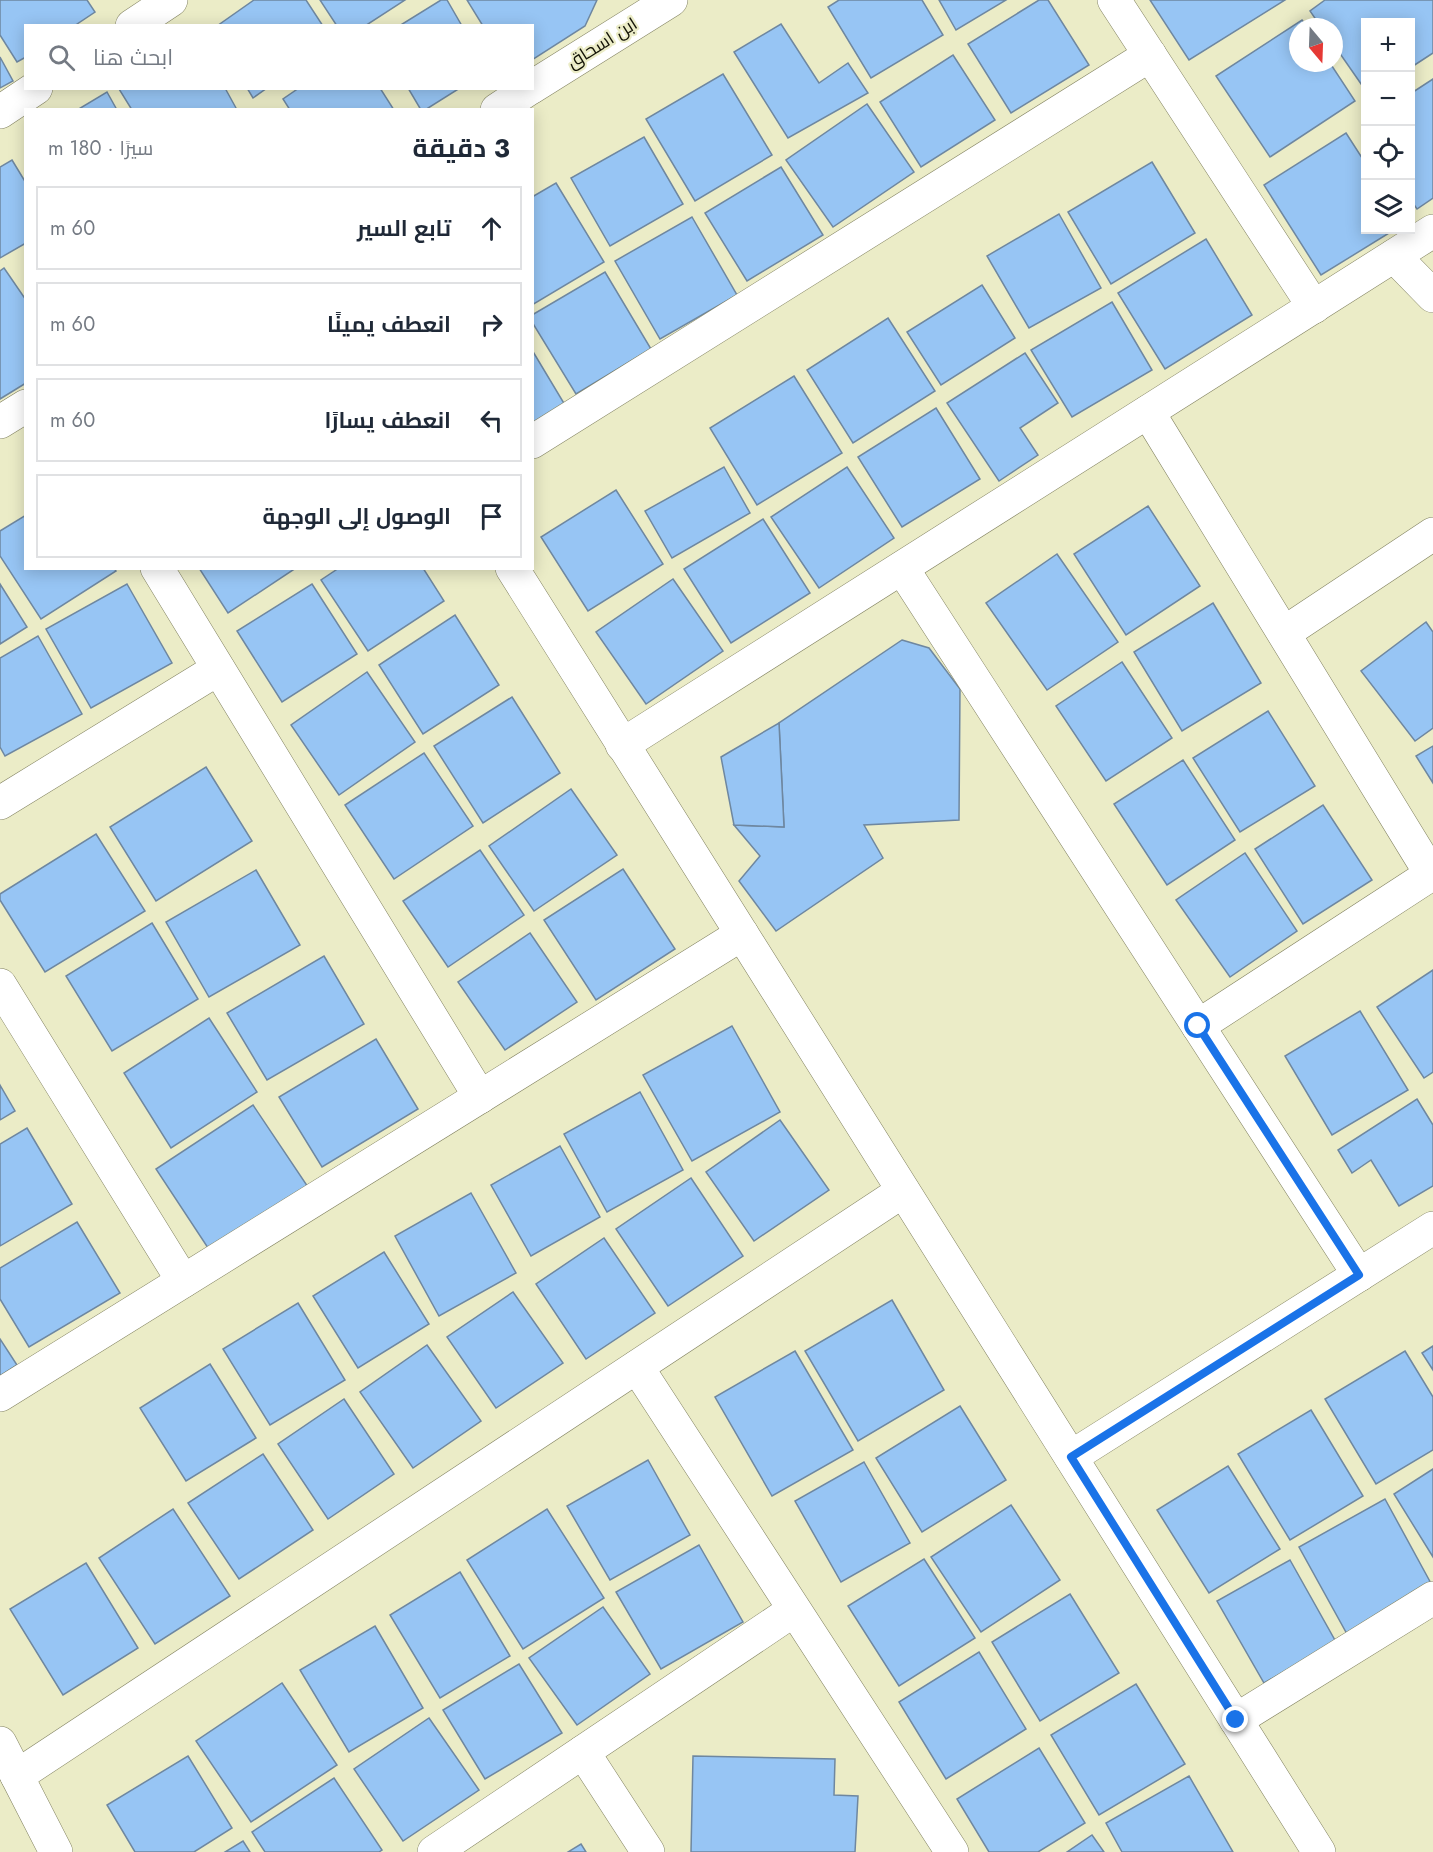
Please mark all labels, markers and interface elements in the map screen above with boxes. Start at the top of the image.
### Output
street label: ابن اسحاق [562,11,642,75]
north arrow [1289,18,1343,72]
map controls [1361,18,1415,234]
button: + [1361,18,1415,72]
search box [24,24,534,90]
icon: search [45,41,78,74]
text: ابحث هنا [93,41,173,73]
button: − [1361,72,1415,126]
button: locate [1361,126,1415,180]
text: 3 دقيقة [413,129,510,167]
text: سيرًا · 180 m [48,134,153,163]
button: layers [1361,180,1415,234]
text: تابع السير [357,212,451,244]
icon: ahead [475,212,508,245]
text: 60 m [50,214,95,243]
text: انعطف يمينًا [327,308,451,340]
icon: right [475,308,508,341]
text: 60 m [50,310,95,339]
text: انعطف يسارًا [324,404,451,436]
icon: left [475,404,508,437]
text: 60 m [50,406,95,435]
text: الوصول إلى الوجهة [263,500,451,532]
icon: arrive [475,500,508,533]
route start [1184,1012,1210,1038]
route end [1222,1706,1248,1732]

